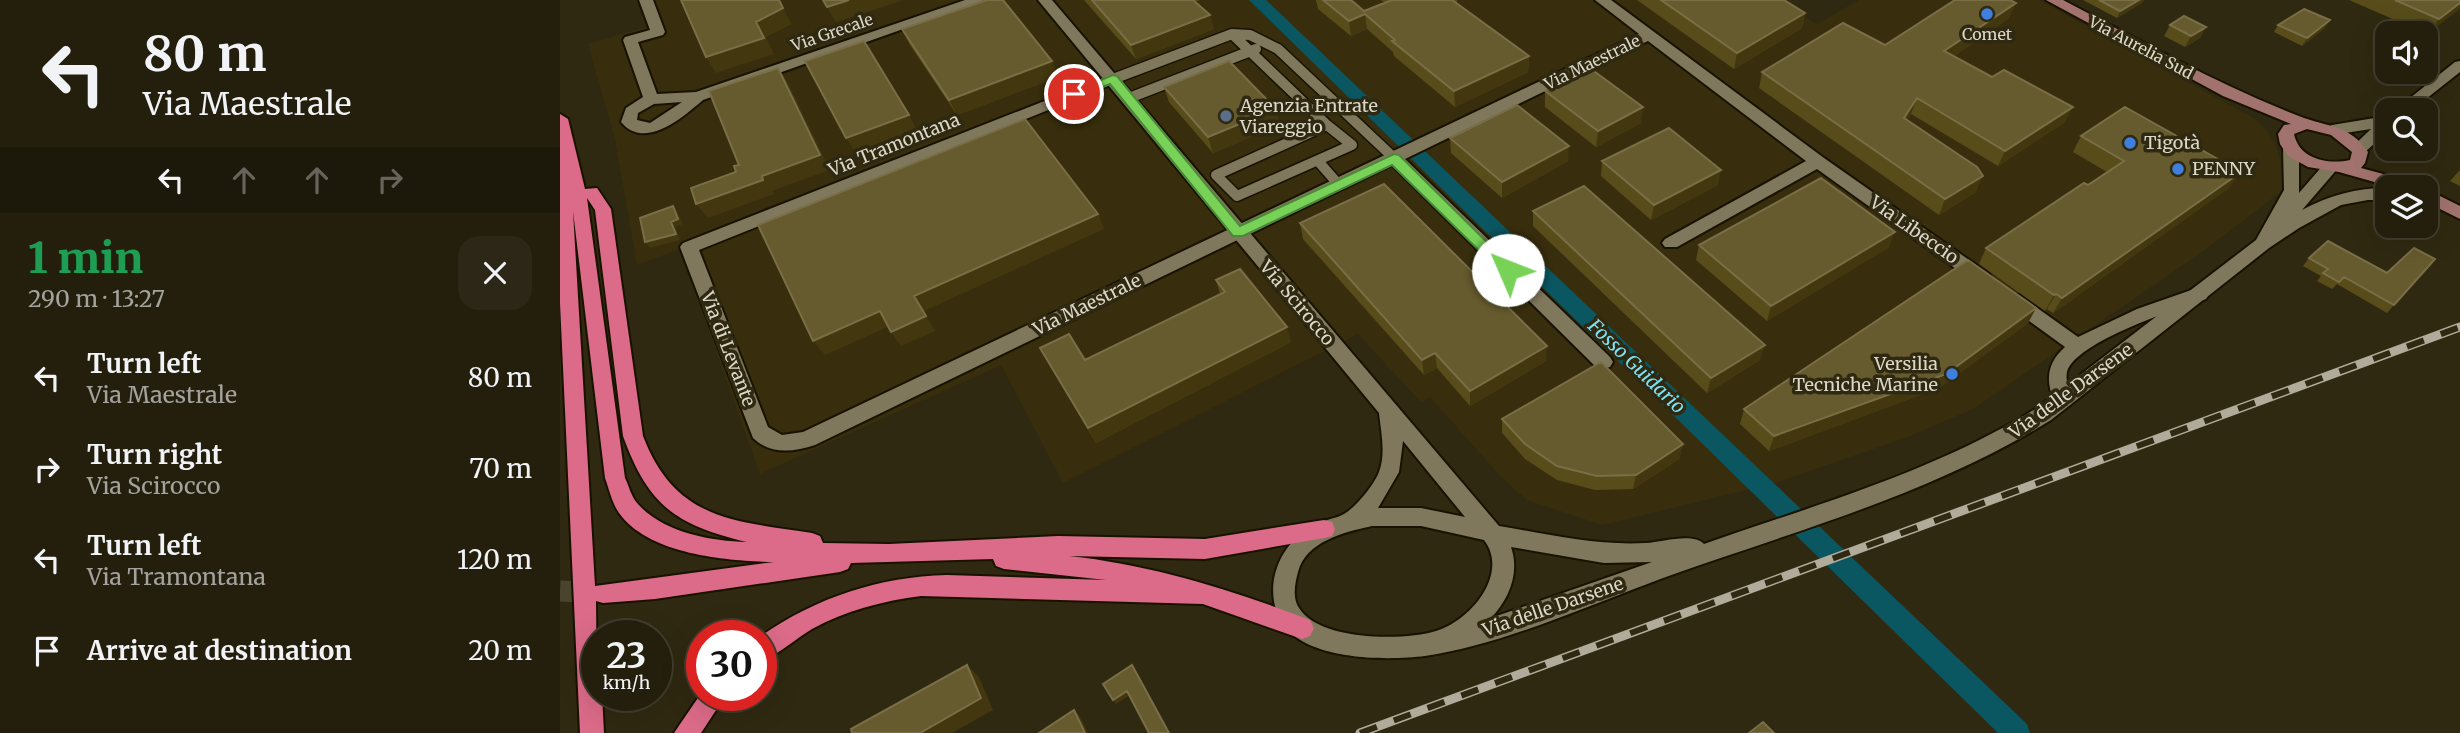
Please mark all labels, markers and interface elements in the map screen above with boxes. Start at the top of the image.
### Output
marker: Comet [1979,6,1995,22]
street label: Via Grecale [788,9,875,56]
street label: Via Aurelia Sud [2084,11,2197,83]
map controls [2375,21,2438,238]
button: sound [2375,21,2438,84]
text: 80 m [143,23,266,84]
place label: Comet [1962,24,2013,44]
icon: left [28,28,119,119]
street label: Via Maestrale [1540,30,1643,94]
pin [1044,64,1104,124]
icon: arrive [1055,75,1093,113]
text: Via Maestrale [143,84,352,124]
place label: Agenzia Entrate Viareggio [1239,94,1378,138]
button: search [2375,98,2438,161]
street label: Via Tramontana [824,108,963,182]
marker: Agenzia Entrate Viareggio [1218,108,1234,124]
place label: Tigotà [2144,131,2201,154]
marker: Tigotà [2122,135,2138,151]
place label: PENNY [2192,157,2255,180]
icon: left [152,161,190,199]
icon: ahead [225,161,263,199]
icon: ahead [298,161,336,199]
icon: right [371,161,409,199]
marker: PENNY [2170,161,2186,177]
button: layers [2375,175,2438,238]
street label: Via Libeccio [1865,190,1963,269]
text: 1 min [28,232,143,284]
position arrow [1471,233,1545,307]
button: close [458,236,532,310]
street label: Via Scirocco [1254,255,1340,350]
street label: Via Maestrale [1028,269,1145,341]
text: 290 m · 13:27 [28,284,165,313]
street label: Via di Levante [696,287,761,409]
water label: Fosso Guidario [1583,313,1691,418]
street label: Via delle Darsene [2003,338,2137,444]
text: Turn left [87,347,201,380]
place label: Versilia Tecniche Marine [1792,352,1938,396]
icon: left [28,359,66,397]
text: 80 m [468,361,532,394]
marker: Versilia Tecniche Marine [1944,366,1960,382]
text: Via Maestrale [87,380,237,409]
text: Turn right [87,438,222,471]
icon: right [28,450,66,488]
text: 70 m [469,452,532,485]
text: Via Scirocco [87,471,220,500]
text: Turn left [87,529,201,562]
icon: left [28,541,66,579]
text: 120 m [457,543,532,576]
text: Via Tramontana [87,562,266,591]
street label: Via delle Darsene [1478,572,1626,642]
speed limit sign: 30 [686,620,777,711]
icon: arrive [28,632,66,670]
text: Arrive at destination [87,634,352,667]
text: 20 m [468,634,532,667]
text: 23 [607,634,646,678]
text: km/h [603,671,650,694]

